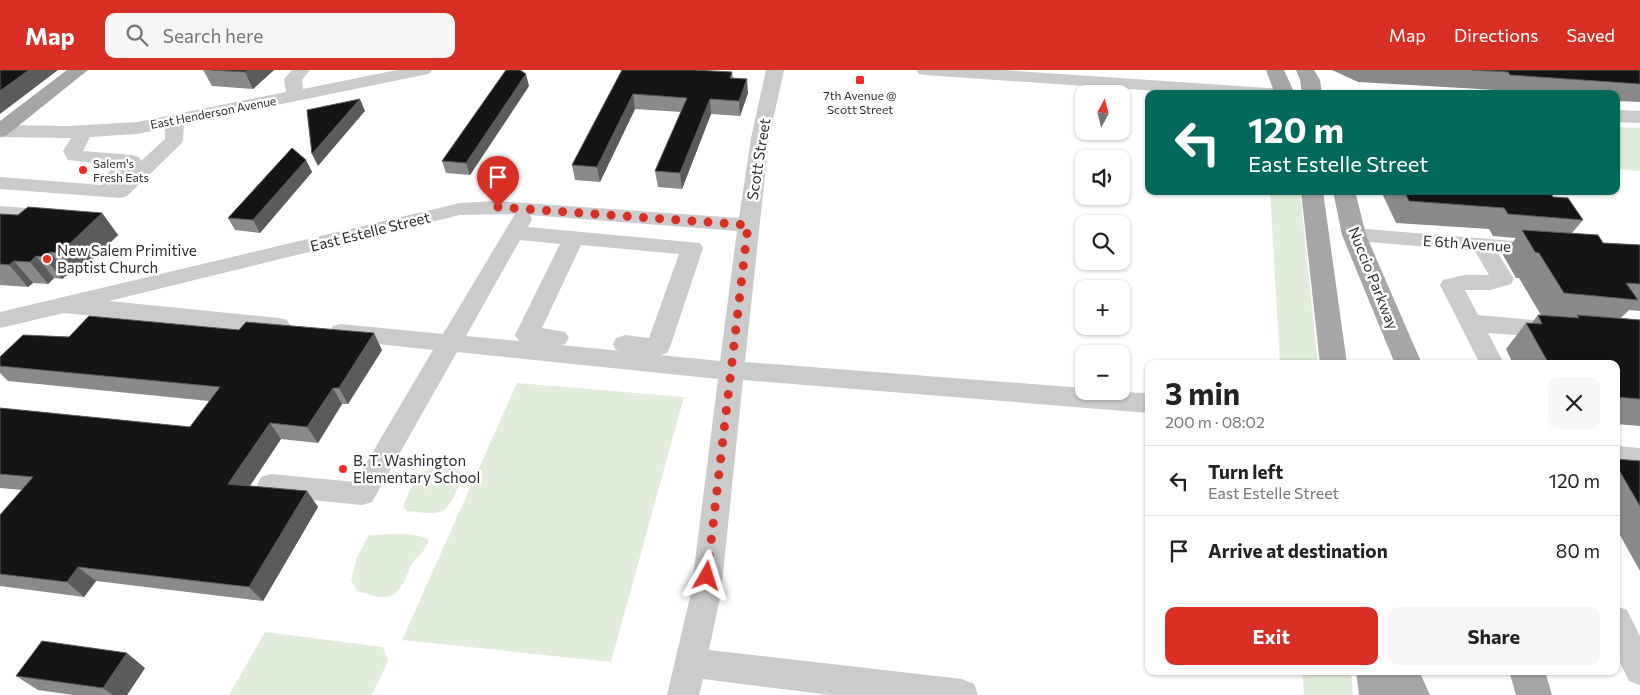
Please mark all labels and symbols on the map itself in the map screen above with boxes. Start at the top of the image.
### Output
marker: 7th Avenue @ Scott Street [854,74,866,86]
north arrow [1075,85,1130,140]
place label: 7th Avenue @ Scott Street [823,88,897,116]
street label: East Henderson Avenue [149,93,277,131]
street label: Scott Street [743,117,773,201]
place label: Salem's Fresh Eats [93,156,149,184]
pin [477,156,519,207]
marker: Salem's Fresh Eats [77,164,89,176]
street label: East Estelle Street [308,207,432,255]
street label: Nuccio Parkway [1345,224,1403,332]
street label: E 6th Avenue [1422,231,1512,255]
place label: New Salem Primitive Baptist Church [57,241,197,276]
marker: New Salem Primitive Baptist Church [41,253,53,265]
place label: B. T. Washington Elementary School [353,451,480,486]
marker: B. T. Washington Elementary School [337,463,349,475]
position arrow [680,549,732,601]

